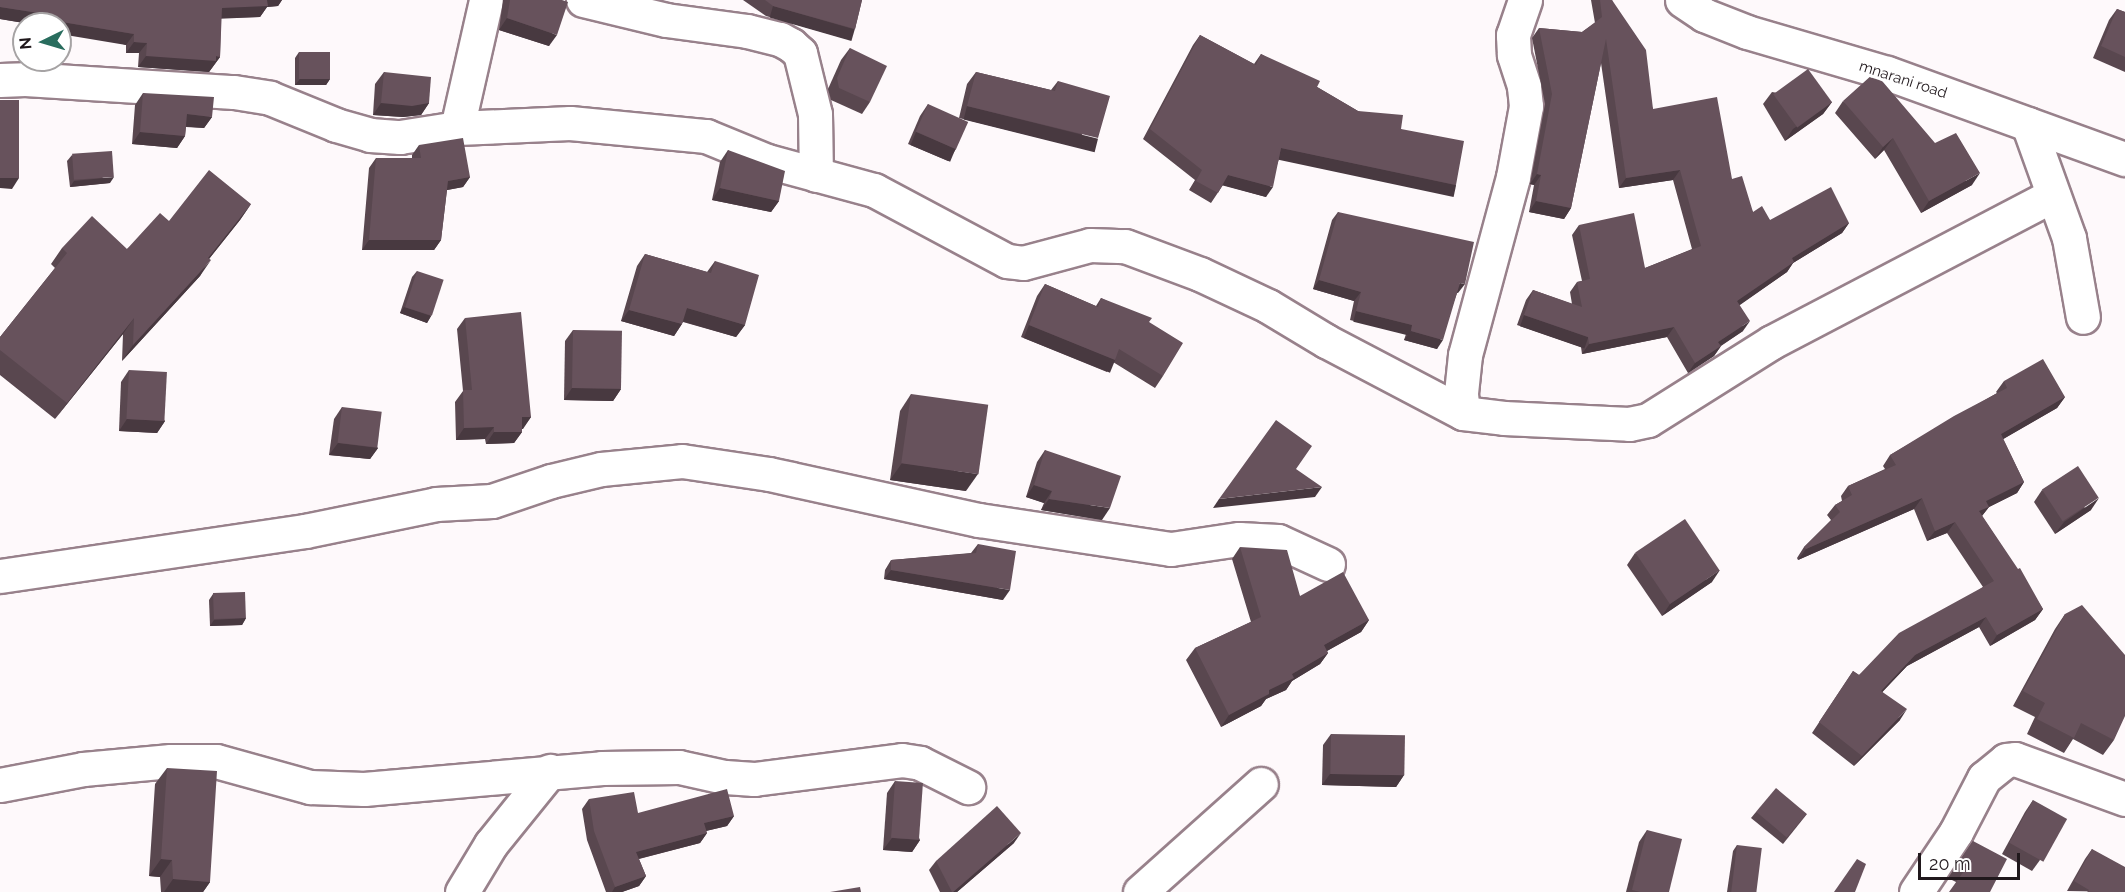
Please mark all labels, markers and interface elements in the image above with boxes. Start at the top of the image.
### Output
north arrow [12,12,72,72]
text: N [16,37,36,50]
street label: mnarani road [1857,57,1949,103]
scale bar [1921,841,2023,879]
text: 20 m [1929,853,1971,874]

